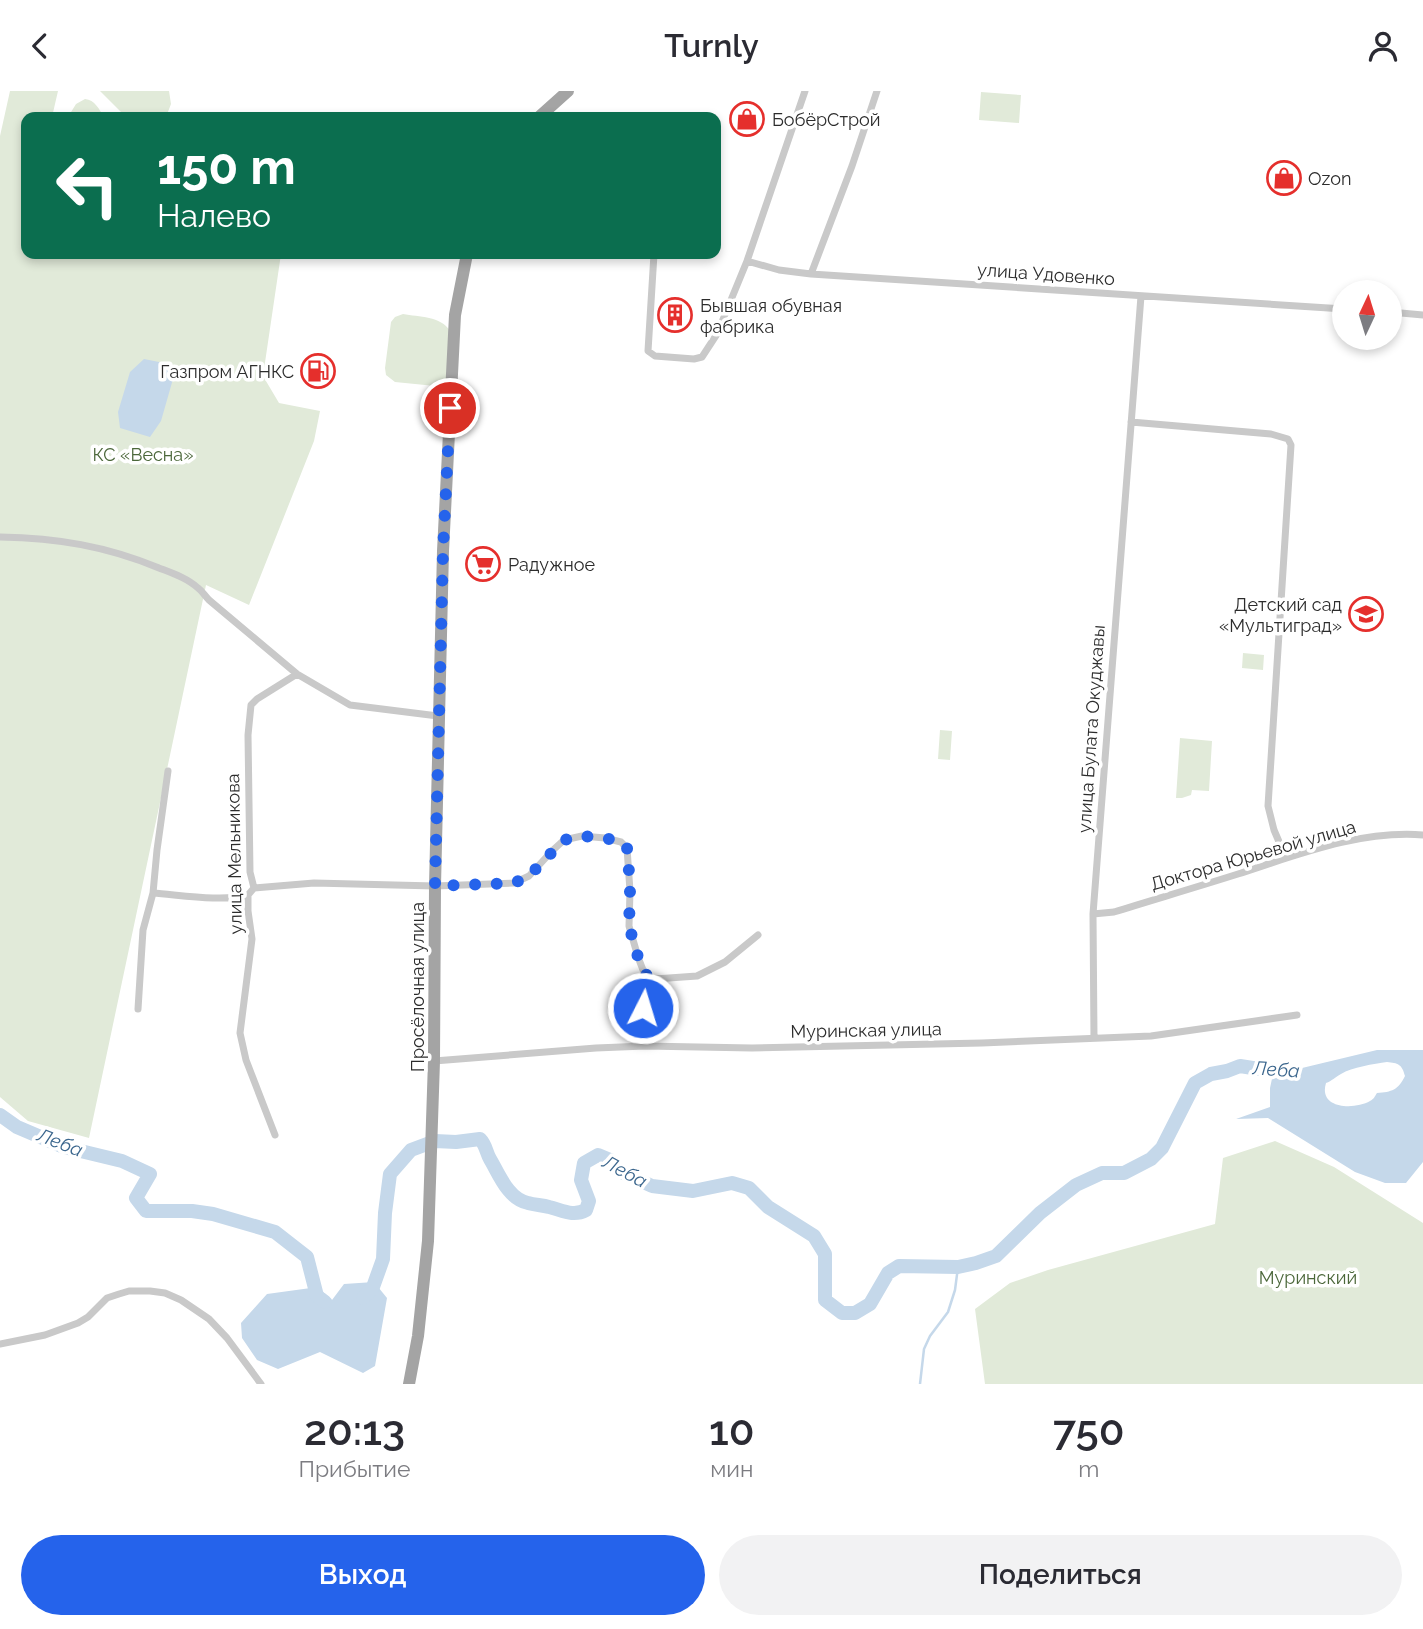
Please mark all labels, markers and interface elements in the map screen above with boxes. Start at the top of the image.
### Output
icon: back [21,27,59,65]
text: Turnly [664,27,759,64]
icon: person [1364,27,1402,65]
shop icon: БобёрСтрой [728,100,766,138]
place label: БобёрСтрой [772,109,881,130]
text: 150 m [157,138,296,195]
icon: left [42,140,133,231]
shop icon: Ozon [1265,159,1303,197]
place label: Ozon [1308,168,1351,189]
text: Налево [157,197,271,234]
street label: улица Удовенко [976,259,1116,289]
north arrow [1332,280,1402,350]
map controls [1332,280,1402,350]
place label: Бывшая обувная фабрика [700,295,842,337]
building icon: Бывшая обувная фабрика [656,296,694,334]
fuel station icon: Газпром АГНКС [299,352,337,390]
place label: Газпром АГНКС [160,361,294,382]
pin [420,378,480,438]
icon: arrive [431,389,469,427]
park label: КС «Весна» [92,444,194,465]
supermarket icon: Радужное [464,545,502,583]
place label: Радужное [508,554,596,575]
place label: Детский сад «Мультиград» [1219,594,1342,636]
school or university icon: Детский сад «Мультиград» [1347,595,1385,633]
street label: улица Булата Окуджавы [1073,624,1109,834]
street label: улица Мельникова [222,773,246,935]
street label: Доктора Юрьевой улица [1148,816,1358,894]
street label: Просёлочная улица [407,902,428,1072]
position arrow [606,971,680,1045]
street label: Муринская улица [790,1018,942,1042]
water label: Леба [1251,1056,1300,1082]
water label: Леба [33,1123,86,1161]
water label: Леба [598,1150,651,1192]
park label: Муринский [1259,1267,1357,1288]
text: 20:13 [304,1406,405,1455]
text: 10 [709,1406,755,1455]
text: 750 [1053,1406,1124,1455]
text: Прибытие [299,1455,411,1482]
text: мин [710,1455,753,1482]
text: m [1078,1455,1099,1482]
button: Выход [21,1535,705,1615]
button: Поделиться [719,1535,1402,1615]

